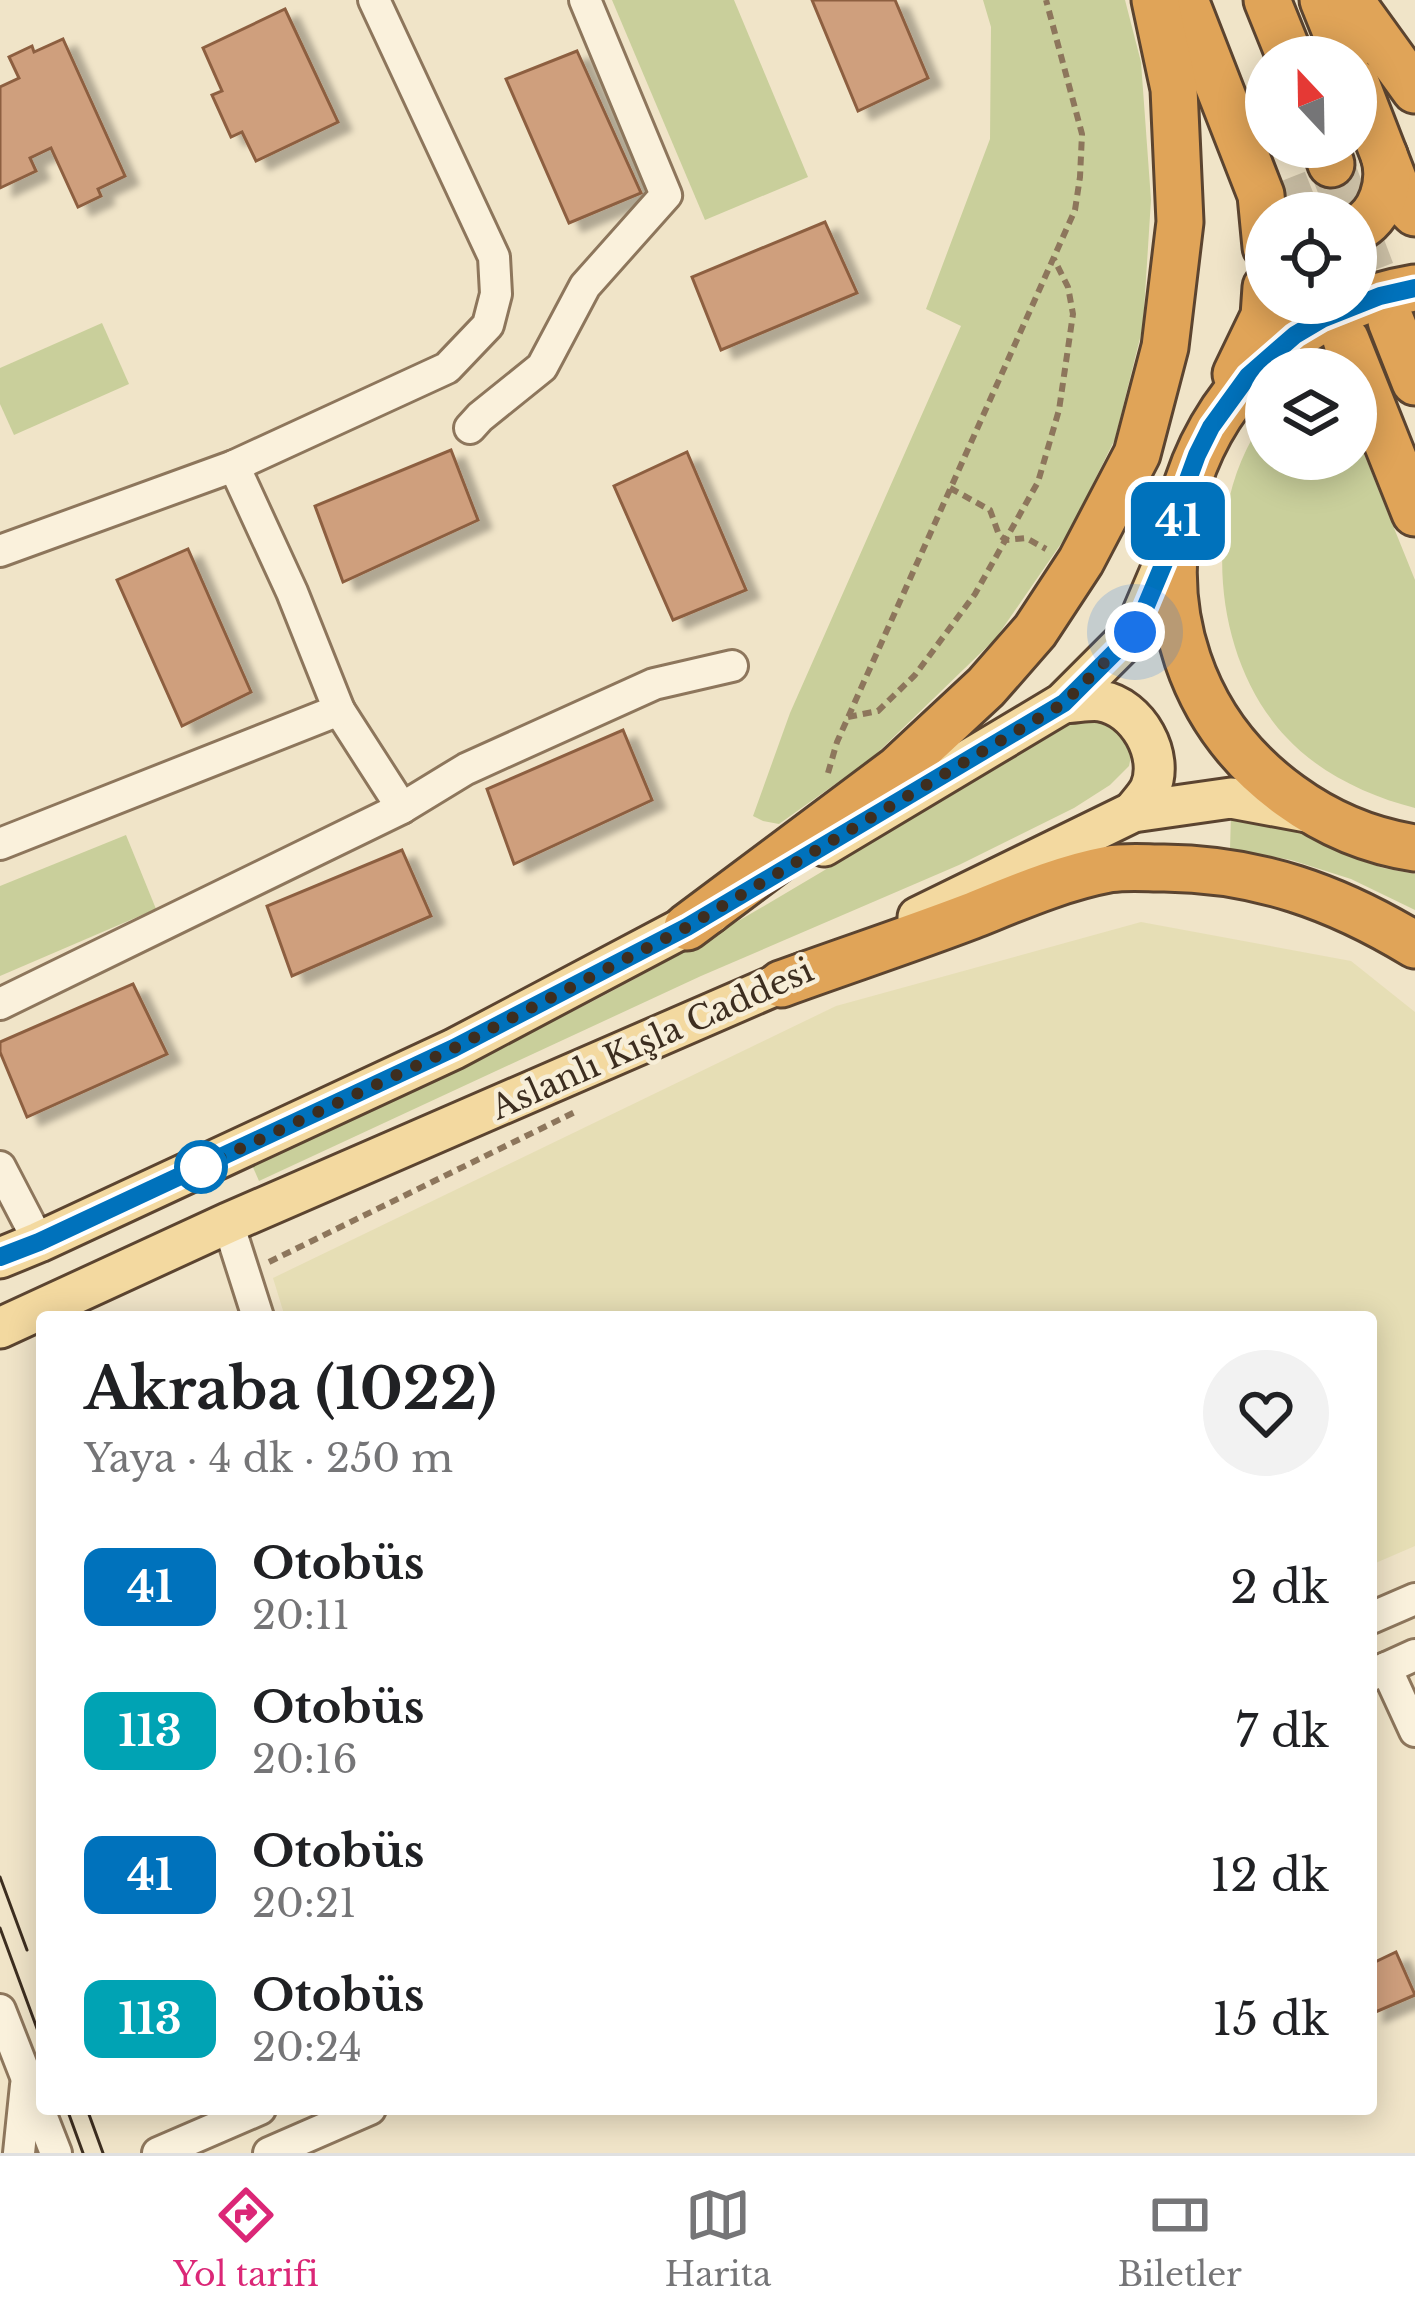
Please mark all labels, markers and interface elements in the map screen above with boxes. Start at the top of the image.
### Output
north arrow [1245,36,1377,168]
map controls [1245,36,1377,480]
button: locate [1245,192,1377,324]
button: layers [1245,348,1377,480]
line badge: 41 [1124,482,1232,560]
text: 41 [1155,495,1201,547]
your location [1105,602,1165,662]
street label: Aslanlı Kışla Caddesi [484,949,819,1129]
unlabelled marker [176,1142,226,1192]
button: heart [1203,1350,1329,1476]
text: Akraba (1022) [84,1354,497,1424]
text: Yaya · 4 dk · 250 m [84,1434,453,1483]
text: Otobüs [252,1535,425,1591]
text: 2 dk [1230,1559,1329,1615]
text: 41 [127,1561,173,1613]
text: 20:11 [252,1591,350,1640]
text: Otobüs [252,1679,425,1735]
text: 7 dk [1235,1703,1329,1759]
text: 113 [118,1705,182,1757]
text: 20:16 [252,1735,357,1784]
text: Otobüs [252,1823,425,1879]
text: 12 dk [1210,1847,1329,1903]
text: 41 [127,1849,173,1901]
text: 20:21 [252,1879,356,1928]
text: Otobüs [252,1967,425,2023]
text: 15 dk [1212,1991,1329,2047]
text: 113 [118,1993,182,2045]
text: 20:24 [252,2023,362,2072]
tab: Yol tarifi [173,2182,318,2295]
tab: Harita [665,2182,771,2295]
tab: Biletler [1118,2182,1242,2295]

